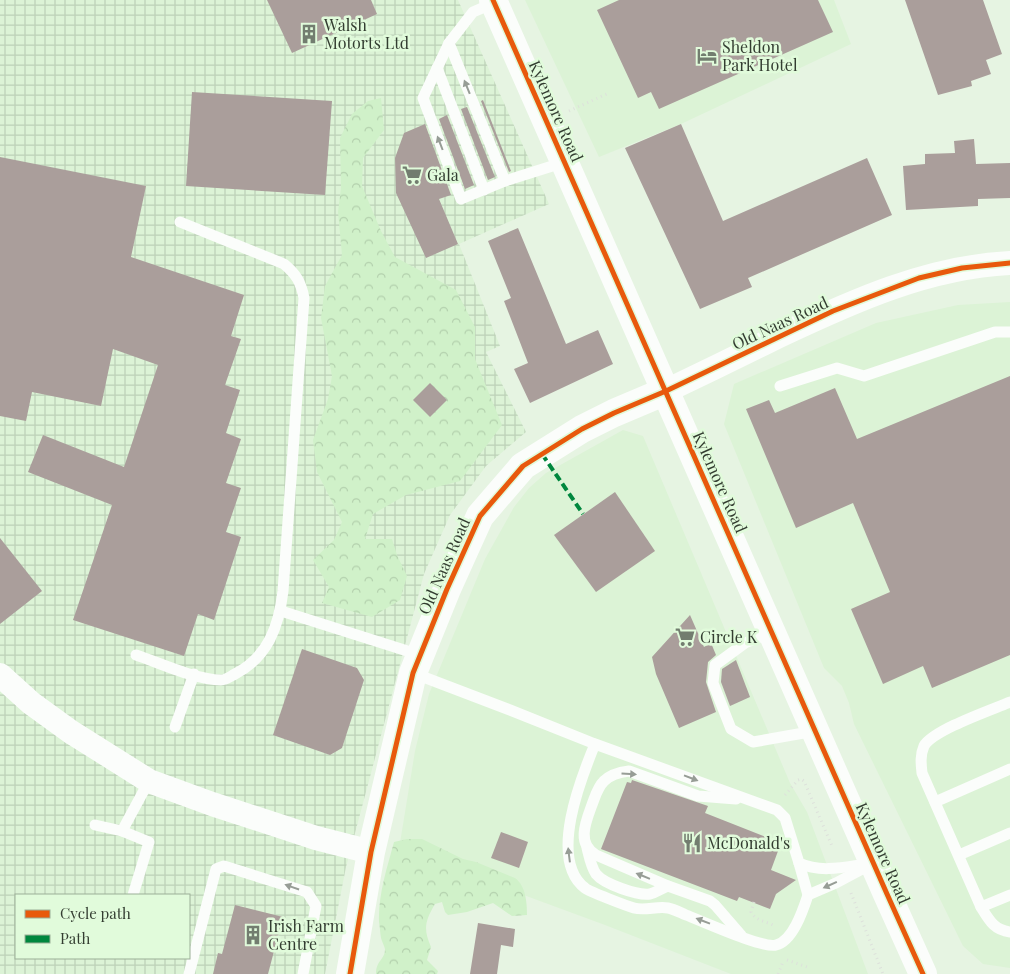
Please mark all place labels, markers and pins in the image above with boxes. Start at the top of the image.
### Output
place label: Walsh Motorts Ltd [323,14,409,53]
building icon: Walsh Motorts Ltd [298,23,320,45]
place label: Sheldon Park Hotel [722,36,798,75]
hotel icon: Sheldon Park Hotel [696,45,718,67]
supermarket icon: Gala [401,164,423,186]
place label: Gala [427,164,459,185]
supermarket icon: Circle K [674,626,696,648]
place label: Circle K [700,626,758,647]
restaurant icon: McDonald's [681,832,703,854]
place label: McDonald's [707,832,790,853]
place label: Irish Farm Centre [268,915,344,954]
building icon: Irish Farm Centre [242,924,264,946]

